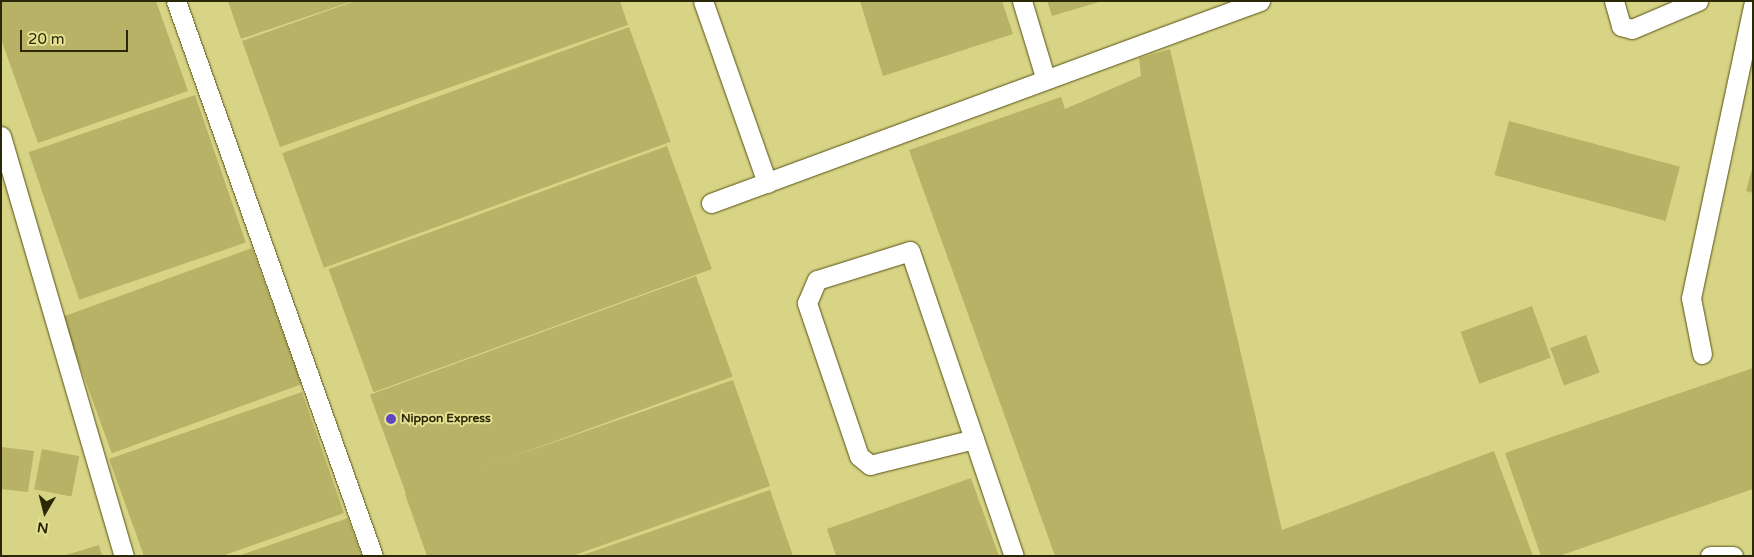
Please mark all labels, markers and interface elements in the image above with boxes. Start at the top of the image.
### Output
scale bar [22,20,130,52]
text: 20 m [28,30,65,48]
place label: Nippon Express [401,412,491,426]
marker: Nippon Express [385,413,397,425]
north arrow [20,487,70,537]
text: N [36,518,50,537]

